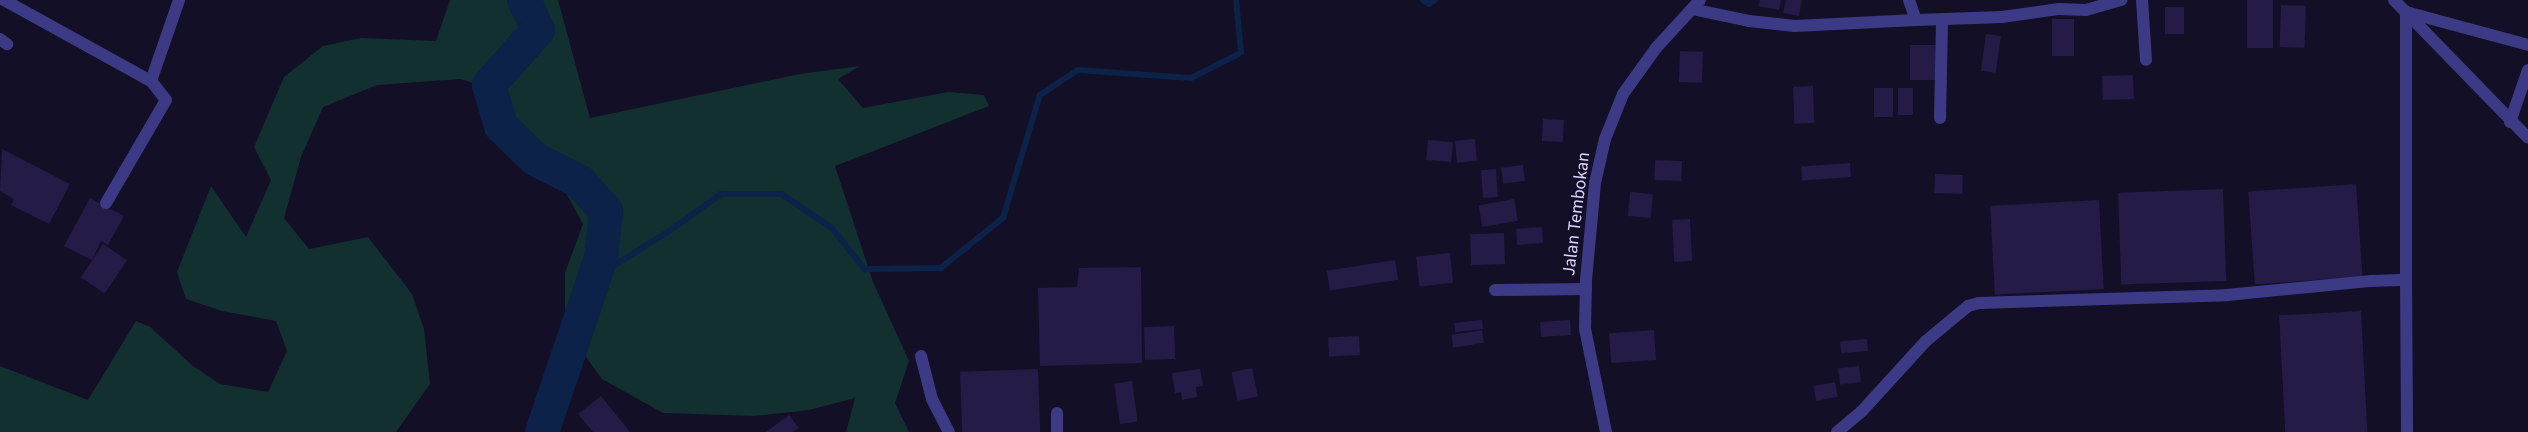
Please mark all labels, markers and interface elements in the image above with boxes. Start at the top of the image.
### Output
street label: Jalan Tembokan [1559,151,1595,277]

